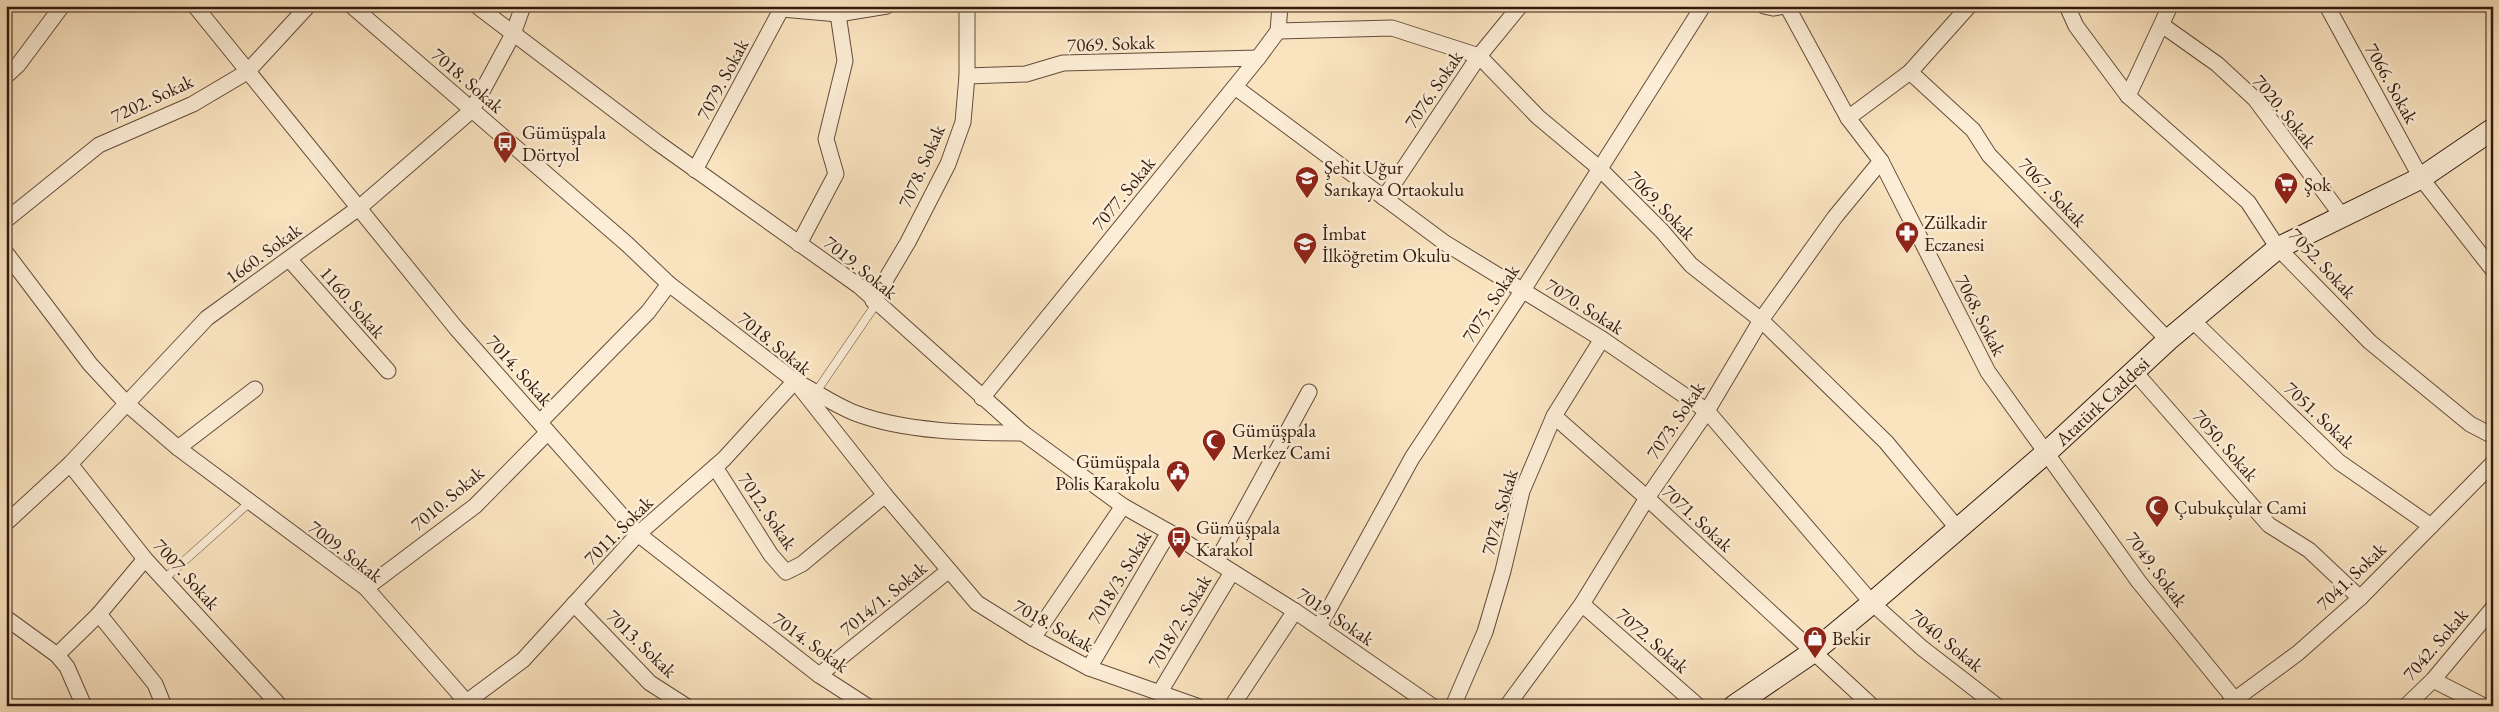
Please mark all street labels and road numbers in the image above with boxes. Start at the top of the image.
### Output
street label: 7069. Sokak [1067,29,1157,58]
street label: 7079. Sokak [691,34,755,124]
street label: 7066. Sokak [2359,39,2424,129]
street label: 7018. Sokak [426,42,510,119]
street label: 7076. Sokak [1398,45,1469,133]
street label: 7202. Sokak [107,68,198,128]
street label: 7020. Sokak [2247,69,2323,154]
street label: 7078. Sokak [892,120,951,211]
street label: 7077. Sokak [1086,150,1161,235]
street label: 7067. Sokak [2013,152,2093,233]
street label: 7069. Sokak [1622,165,1702,246]
street label: 1660. Sokak [220,217,307,289]
street label: 7052. Sokak [2283,223,2363,305]
street label: 7019. Sokak [819,230,904,305]
street label: 7075. Sokak [1456,259,1525,347]
street label: 1160. Sokak [314,261,392,345]
street label: 7068. Sokak [1949,270,2012,361]
street label: 7070. Sokak [1541,273,1630,341]
street label: 7018. Sokak [733,306,818,381]
street label: 7014. Sokak [481,329,559,412]
street label: Atatürk Caddesi [2049,351,2155,452]
street label: 7073. Sokak [1640,376,1711,464]
street label: 7051. Sokak [2279,376,2361,455]
street label: 7050. Sokak [2187,404,2265,488]
street label: 7010. Sokak [406,460,490,536]
street label: 7074. Sokak [1475,465,1524,558]
street label: 7012. Sokak [733,468,803,556]
street label: 7071. Sokak [1657,479,1739,558]
street label: 7011. Sokak [578,490,659,570]
street label: 7009. Sokak [303,514,389,589]
street label: 7018/3. Sokak [1082,525,1158,629]
street label: 7049. Sokak [2120,527,2194,613]
street label: 7007. Sokak [148,533,226,616]
street label: 7041. Sokak [2311,536,2392,616]
street label: 7014/1. Sokak [835,555,933,641]
street label: 7018/2. Sokak [1142,569,1218,673]
street label: 7019. Sokak [1292,581,1380,652]
street label: 7018. Sokak [1009,593,1099,658]
street label: 7072. Sokak [1611,602,1695,679]
street label: 7042. Sokak [2397,602,2474,686]
street label: 7040. Sokak [1905,603,1990,678]
street label: 7013. Sokak [601,604,683,684]
street label: 7014. Sokak [768,606,855,679]

